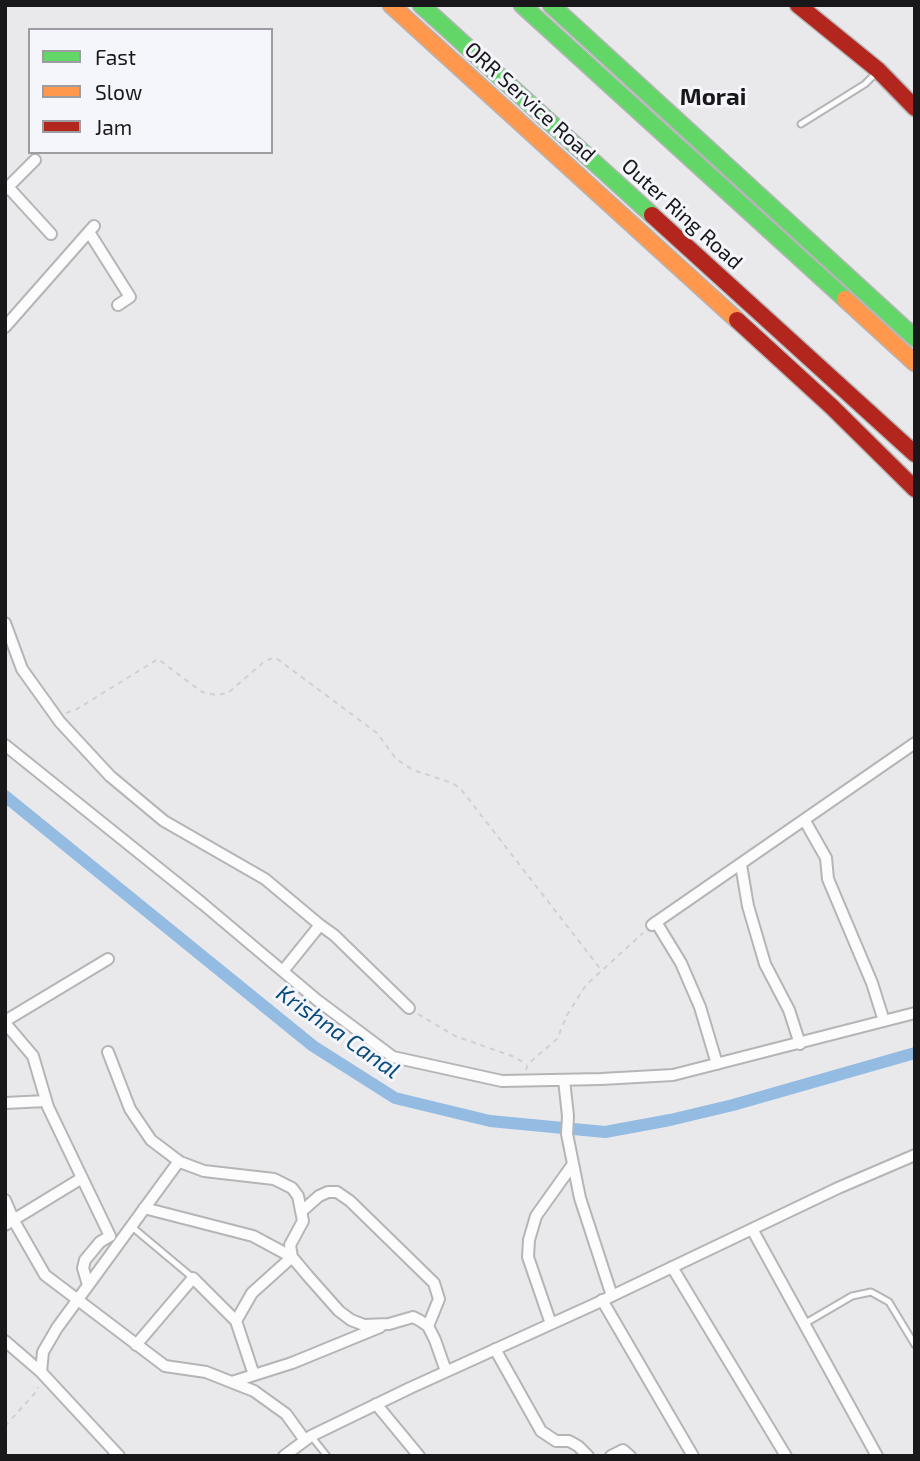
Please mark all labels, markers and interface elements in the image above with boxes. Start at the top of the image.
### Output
legend [28,28,273,154]
street label: ORR Service Road [460,37,600,167]
text: Fast [95,44,136,69]
text: Slow [95,79,142,104]
district label: Morai [680,83,746,111]
text: Jam [95,114,132,139]
street label: Outer Ring Road [617,153,747,275]
water label: Krishna Canal [271,979,405,1085]

